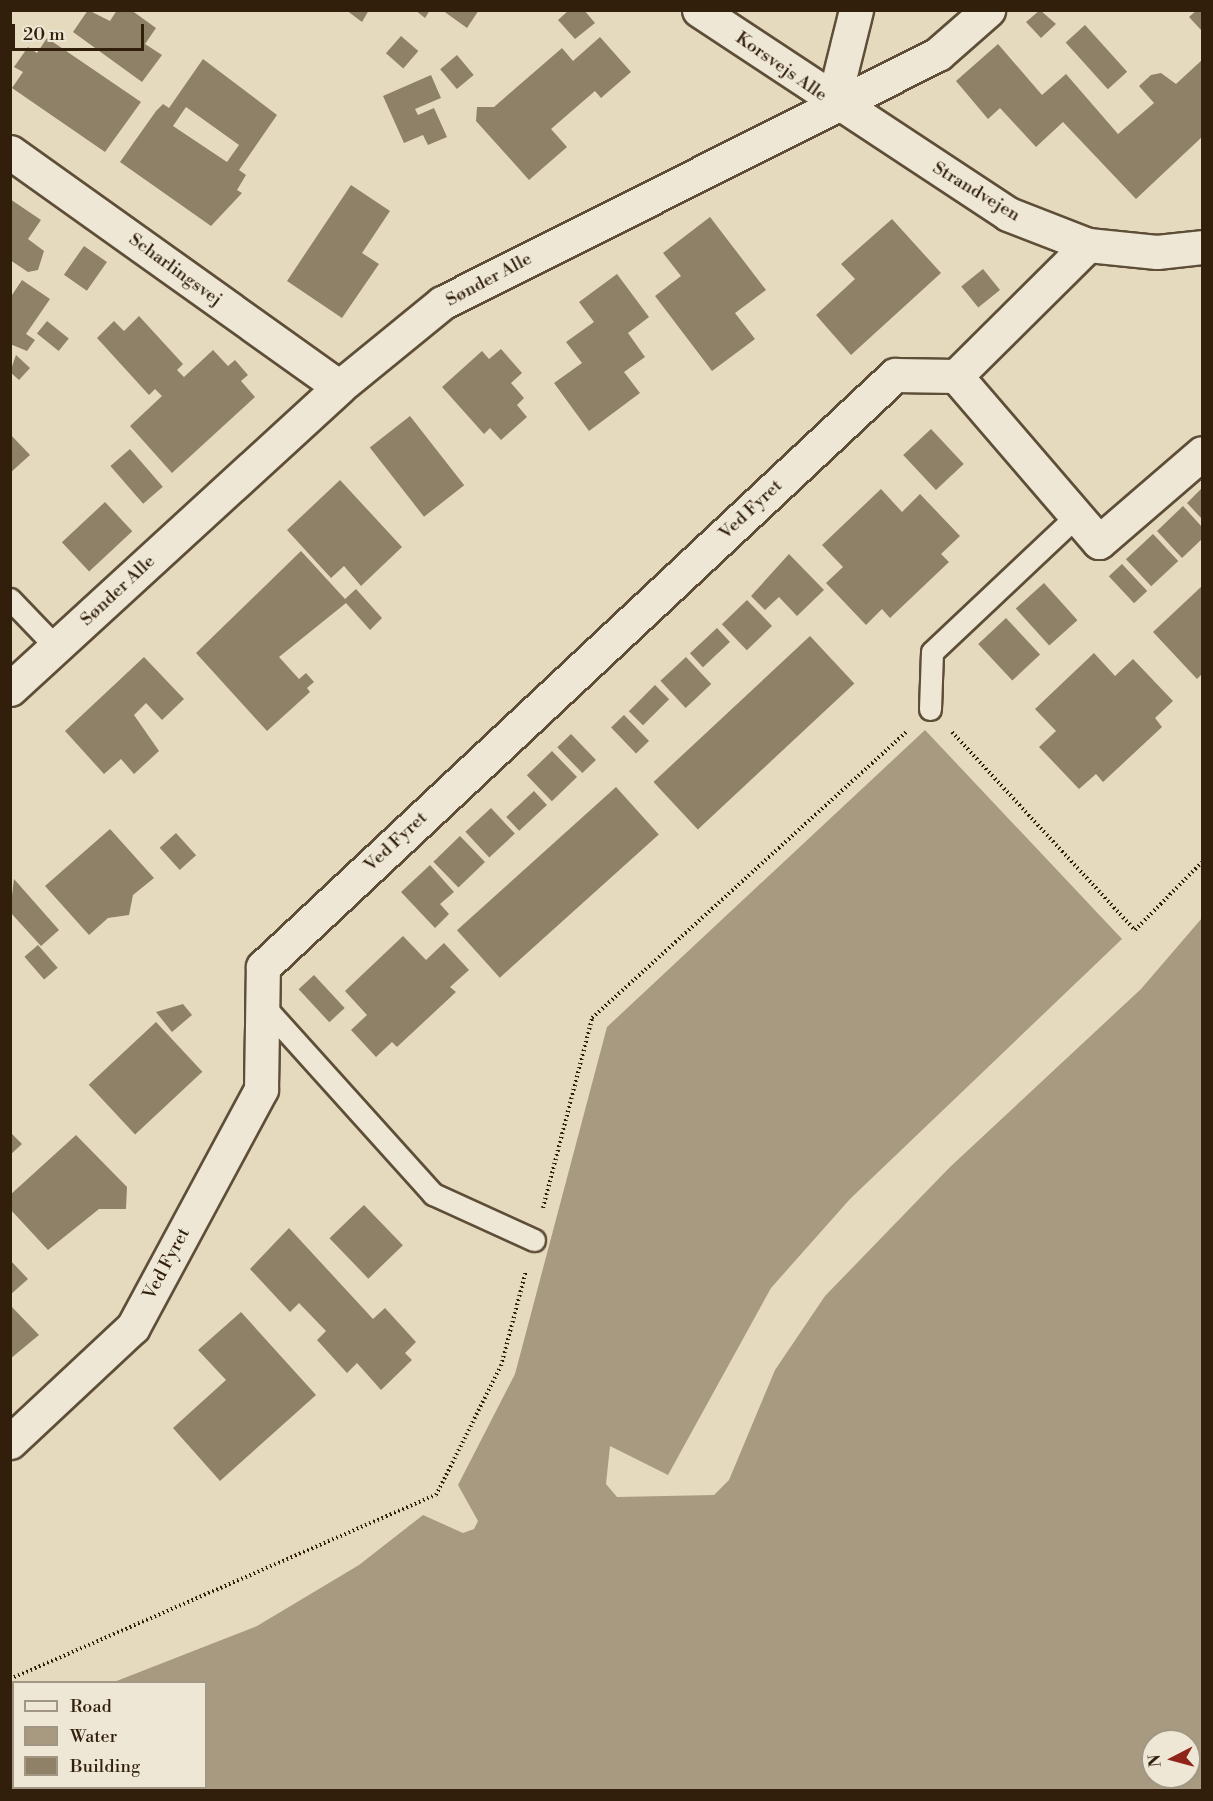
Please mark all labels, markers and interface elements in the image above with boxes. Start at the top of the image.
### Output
scale bar [15,12,147,50]
text: 20 m [23,23,65,46]
street label: Korsvejs Alle [731,28,831,106]
street label: Strandvejen [928,157,1024,227]
street label: Scharlingsvej [124,229,226,311]
street label: Sønder Alle [442,248,536,312]
street label: Ved Fyret [715,475,787,545]
street label: Sønder Alle [76,551,160,631]
street label: Ved Fyret [360,807,432,877]
street label: Ved Fyret [139,1224,195,1304]
legend [12,1681,207,1789]
text: Road [70,1695,112,1718]
text: Water [70,1725,117,1748]
north arrow [1141,1729,1201,1789]
text: N [1144,1753,1166,1768]
text: Building [70,1755,140,1778]

